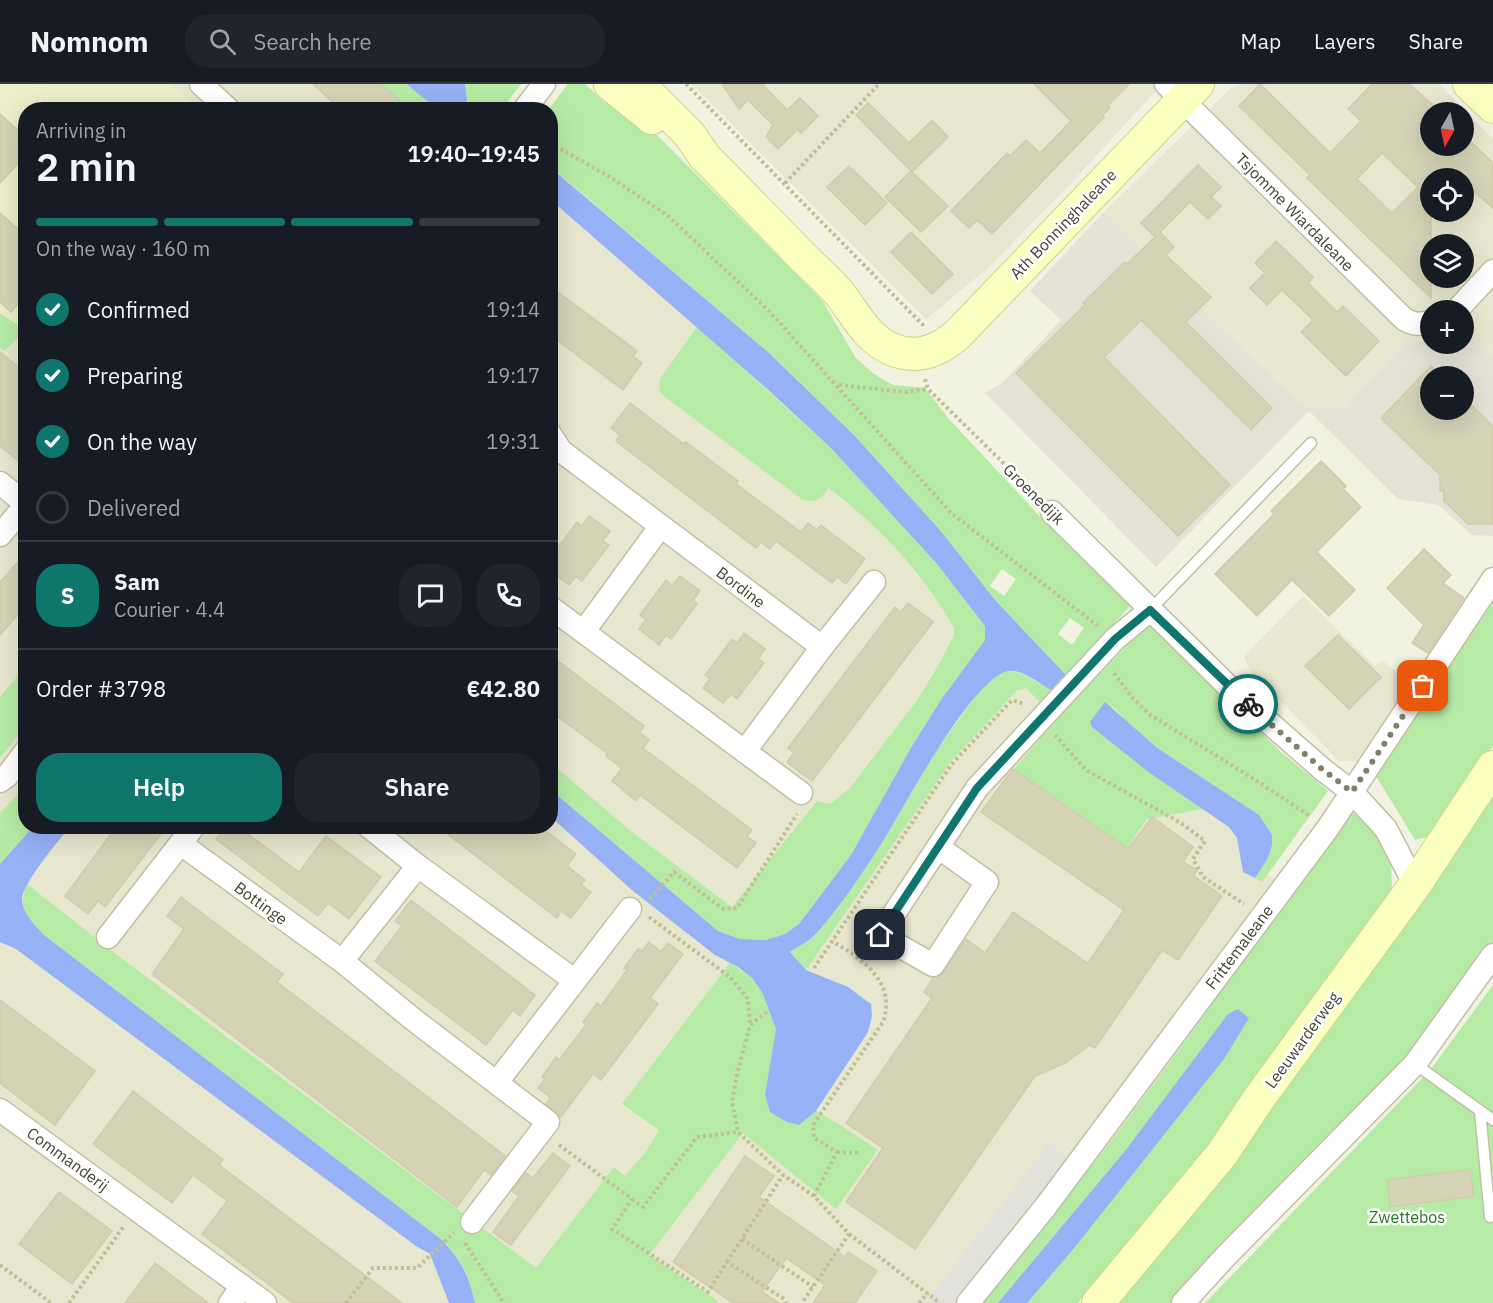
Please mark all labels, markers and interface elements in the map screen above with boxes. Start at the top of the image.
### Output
search box [185,14,605,68]
text: Nomnom [30,23,149,60]
icon: search [206,25,239,58]
text: Search here [254,27,372,56]
text: Map [1241,27,1281,55]
text: Layers [1314,27,1376,55]
text: Share [1409,27,1463,55]
north arrow [1420,102,1474,156]
map controls [1420,102,1474,420]
text: Arriving in [36,117,126,144]
text: 19:40–19:45 [407,139,540,168]
text: 2 min [36,141,137,192]
street label: Tsjomme Wiardaleane [1232,149,1359,276]
street label: Ath Bonninghaleane [1005,165,1121,283]
button: locate [1420,168,1474,222]
button: layers [1420,234,1474,288]
text: On the way · 160 m [36,235,210,262]
icon: check [36,293,69,326]
text: Confirmed [87,295,190,324]
text: 19:14 [486,296,540,323]
button: + [1420,300,1474,354]
icon: check [36,359,69,392]
text: Preparing [87,361,182,390]
text: 19:17 [486,362,540,389]
button: − [1420,366,1474,420]
icon: check [36,425,69,458]
text: On the way [87,427,197,456]
text: 19:31 [486,428,540,455]
street label: Groenedijk [999,459,1069,529]
text: Delivered [87,493,181,522]
street label: Bordine [712,562,770,612]
button: chat [399,564,462,627]
button: phone [477,564,540,627]
text: Sam [114,567,160,596]
text: S [61,581,74,610]
text: Courier · 4.4 [114,596,225,623]
pin [1397,660,1448,711]
icon: bag [1406,669,1439,702]
text: Order #3798 [36,674,166,703]
text: €42.80 [467,674,540,703]
courier [1218,674,1278,734]
icon: bike [1232,688,1265,721]
button: Help [36,753,282,822]
button: Share [294,753,540,822]
street label: Bottinge [231,877,292,929]
street label: Frittemaleane [1201,901,1277,993]
pin [854,909,905,960]
icon: home [863,918,896,951]
street label: Leeuwarderweg [1260,987,1344,1092]
street label: Commanderij [23,1123,113,1195]
park label: Zwettebos [1369,1207,1445,1227]

